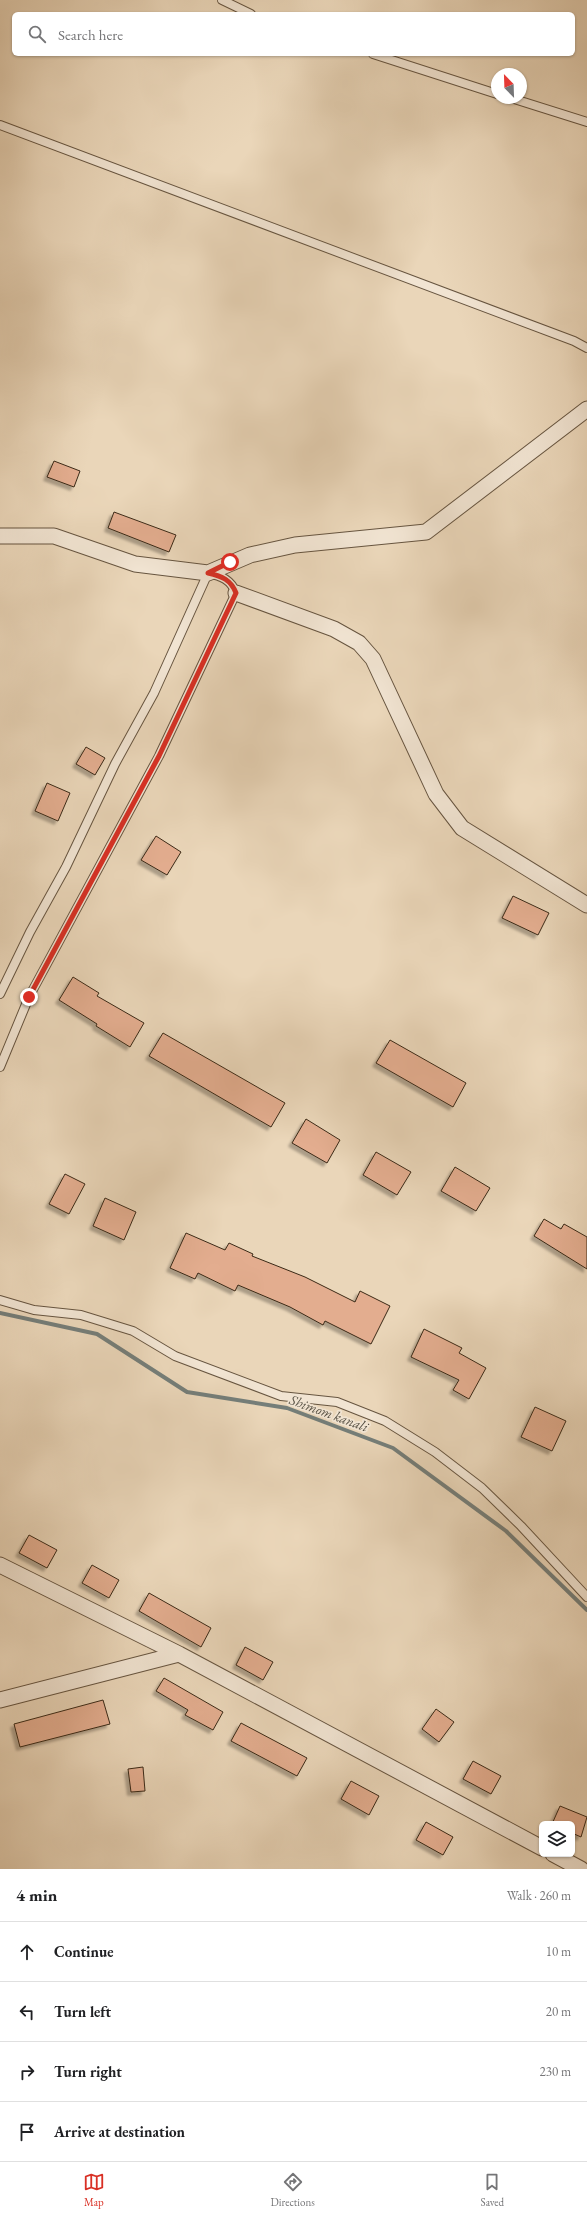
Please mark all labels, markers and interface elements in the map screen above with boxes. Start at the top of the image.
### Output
search box [12,12,575,56]
icon: search [26,23,48,45]
text: Search here [58,25,123,44]
north arrow [491,68,527,104]
route start [221,553,239,571]
route end [20,988,38,1006]
water label: Shimom kanali [286,1390,372,1436]
map controls [539,1821,575,1857]
button: layers [539,1821,575,1857]
text: 4 min [16,1884,57,1906]
text: Walk · 260 m [507,1887,571,1904]
icon: ahead [16,1941,38,1963]
text: Continue [54,1942,114,1961]
text: 10 m [546,1943,571,1960]
icon: left [16,2001,38,2023]
text: Turn left [54,2002,111,2021]
text: 20 m [546,2003,571,2020]
icon: right [16,2061,38,2083]
text: Turn right [54,2062,122,2081]
text: 230 m [540,2063,571,2080]
icon: arrive [16,2121,38,2143]
text: Arrive at destination [54,2122,185,2141]
tab: Map [83,2171,105,2209]
tab: Directions [271,2171,315,2209]
tab: Saved [481,2171,504,2209]

